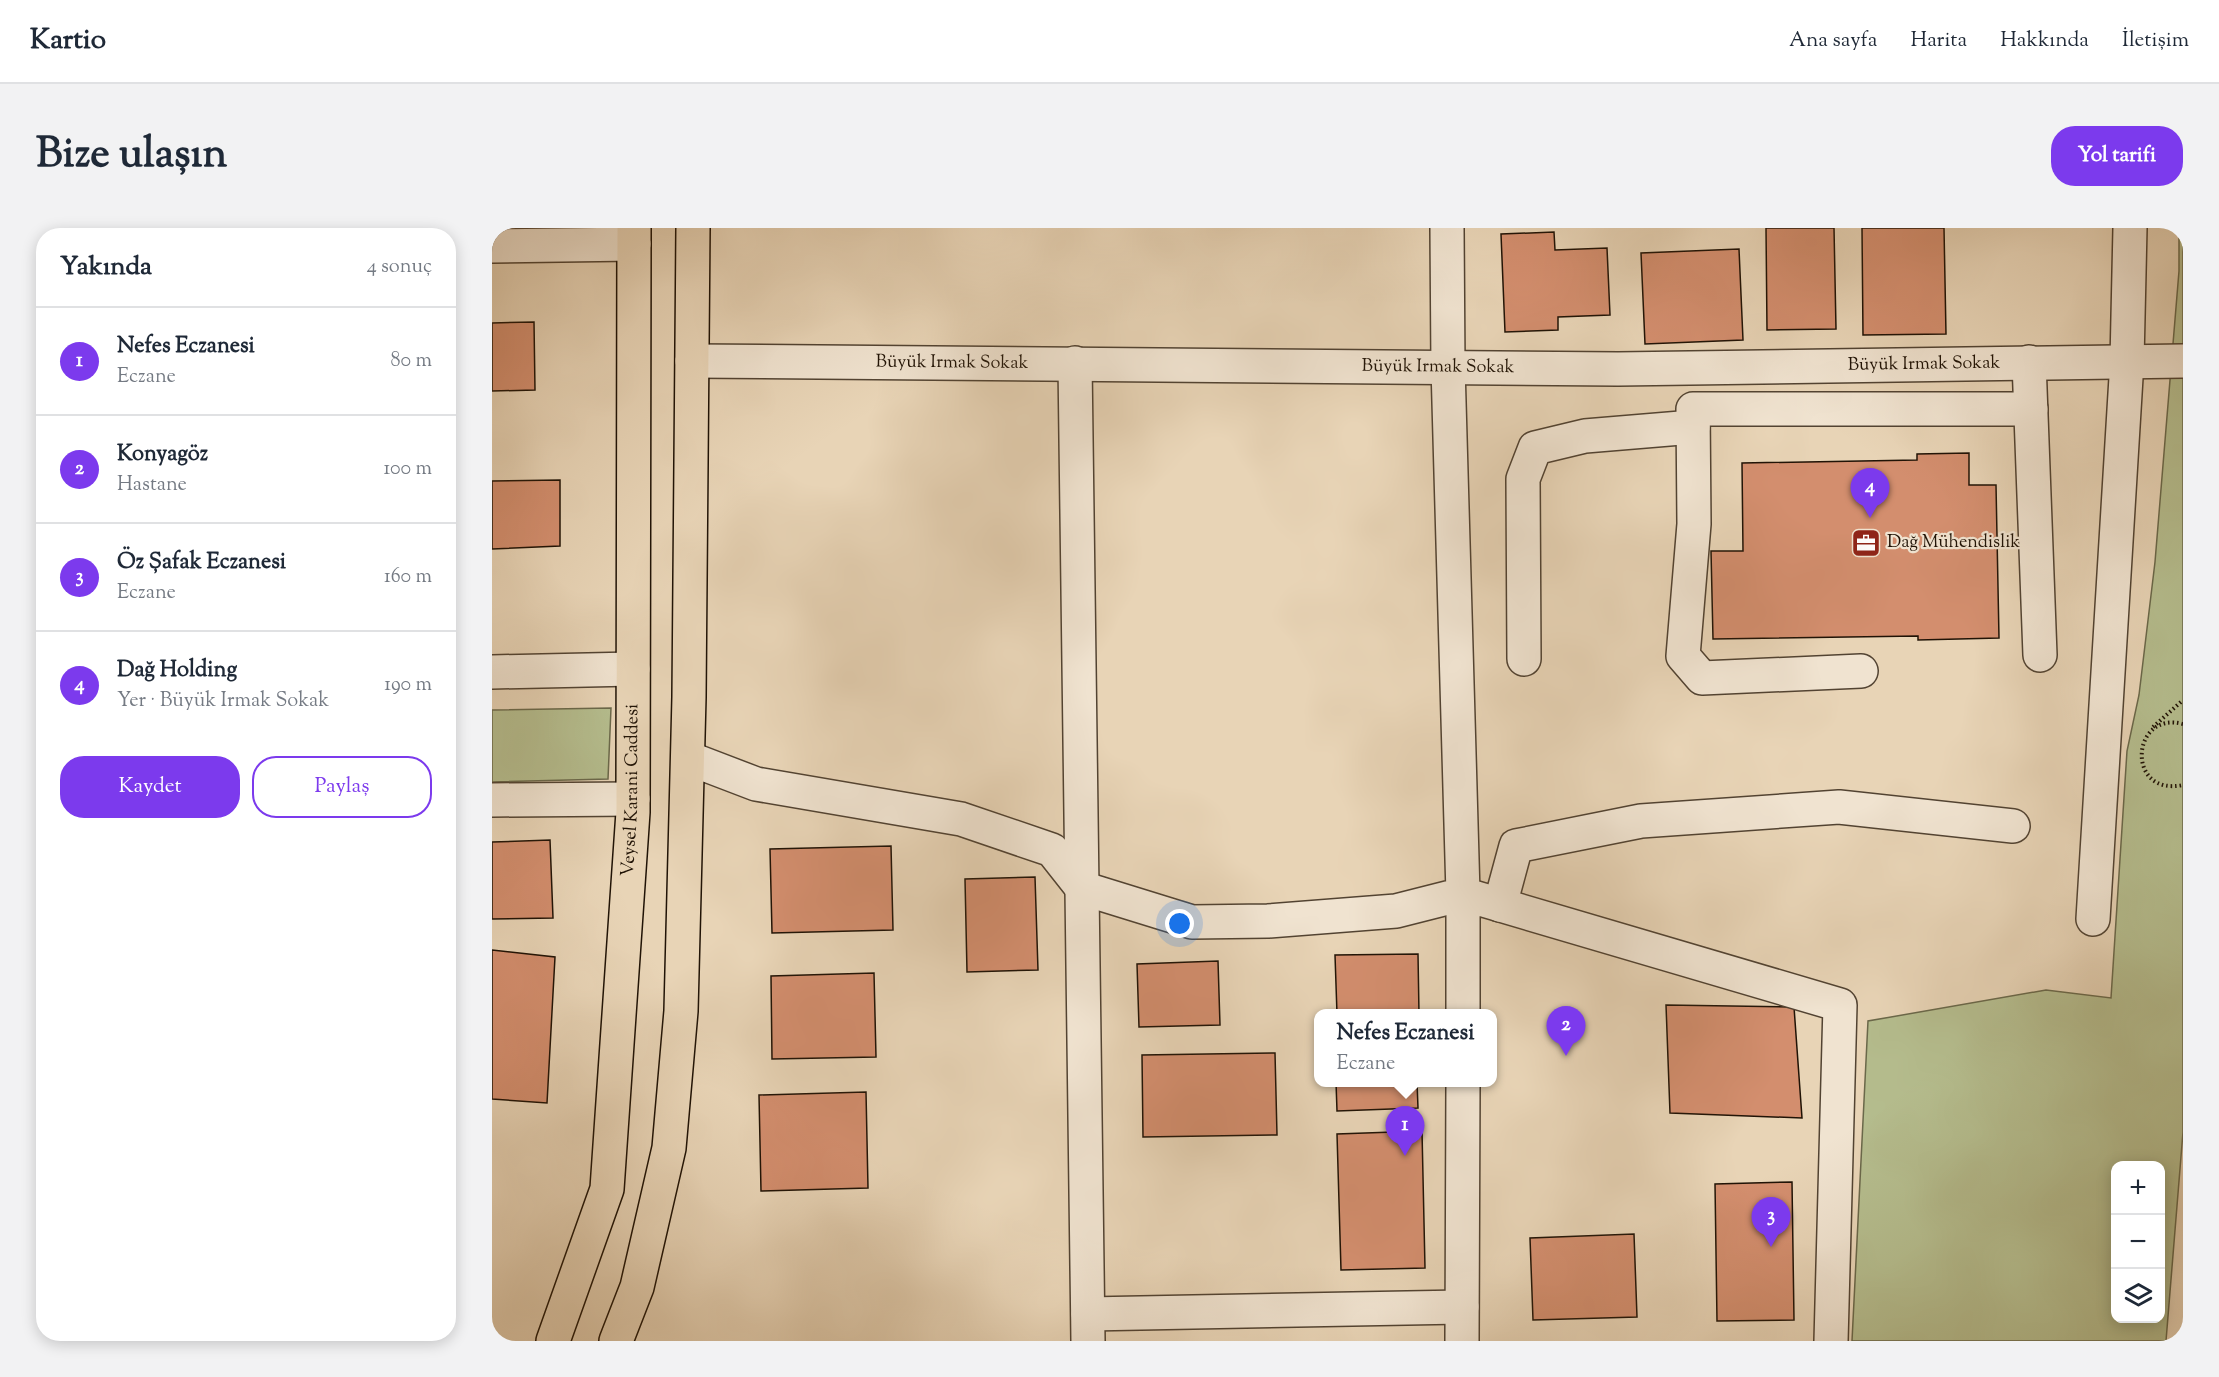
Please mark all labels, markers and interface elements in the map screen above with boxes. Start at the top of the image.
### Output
text: Kartio [30,21,106,61]
text: Ana sayfa [1789,26,1878,56]
text: Harita [1911,26,1967,56]
text: Hakkında [2000,26,2089,56]
text: İletişim [2122,26,2189,56]
text: Bize ulaşın [36,126,227,186]
button: Yol tarifi [2051,126,2183,186]
text: Yakında [60,249,152,286]
text: 4 sonuç [367,253,432,282]
text: Nefes Eczanesi [117,331,255,363]
text: 1 [76,347,83,376]
text: 80 m [391,347,432,376]
street label: Büyük Irmak Sokak [876,350,1029,377]
street label: Büyük Irmak Sokak [1847,351,2001,379]
street label: Büyük Irmak Sokak [1362,354,1515,381]
text: Eczane [117,363,176,392]
text: Konyagöz [117,439,208,471]
text: 2 [75,455,84,484]
text: 100 m [383,455,432,484]
pin: 4 [1850,468,1890,518]
text: Hastane [117,471,187,500]
office icon: Dağ Mühendislik [1850,527,1882,559]
place label: Dağ Mühendislik [1887,530,2020,556]
text: Öz Şafak Eczanesi [117,547,286,579]
text: 3 [75,563,84,592]
text: 160 m [384,563,432,592]
text: Eczane [117,579,176,608]
text: Dağ Holding [117,655,237,687]
text: 4 [74,671,85,700]
text: 190 m [384,671,432,700]
text: Yer · Büyük Irmak Sokak [117,687,329,716]
street label: Veysel Karani Caddesi [616,704,646,877]
button: Kaydet [60,756,240,818]
button: Paylaş [252,756,432,818]
your location [1165,909,1194,938]
pin: 2 [1546,1006,1586,1056]
popup [1314,1009,1497,1087]
text: Nefes Eczanesi [1337,1018,1474,1050]
text: Eczane [1337,1050,1395,1079]
pin: 1 [1386,1106,1424,1156]
map controls [2111,1161,2165,1323]
button: + [2111,1161,2165,1215]
pin: 3 [1752,1198,1790,1247]
button: − [2111,1215,2165,1269]
button: layers [2111,1269,2165,1323]

